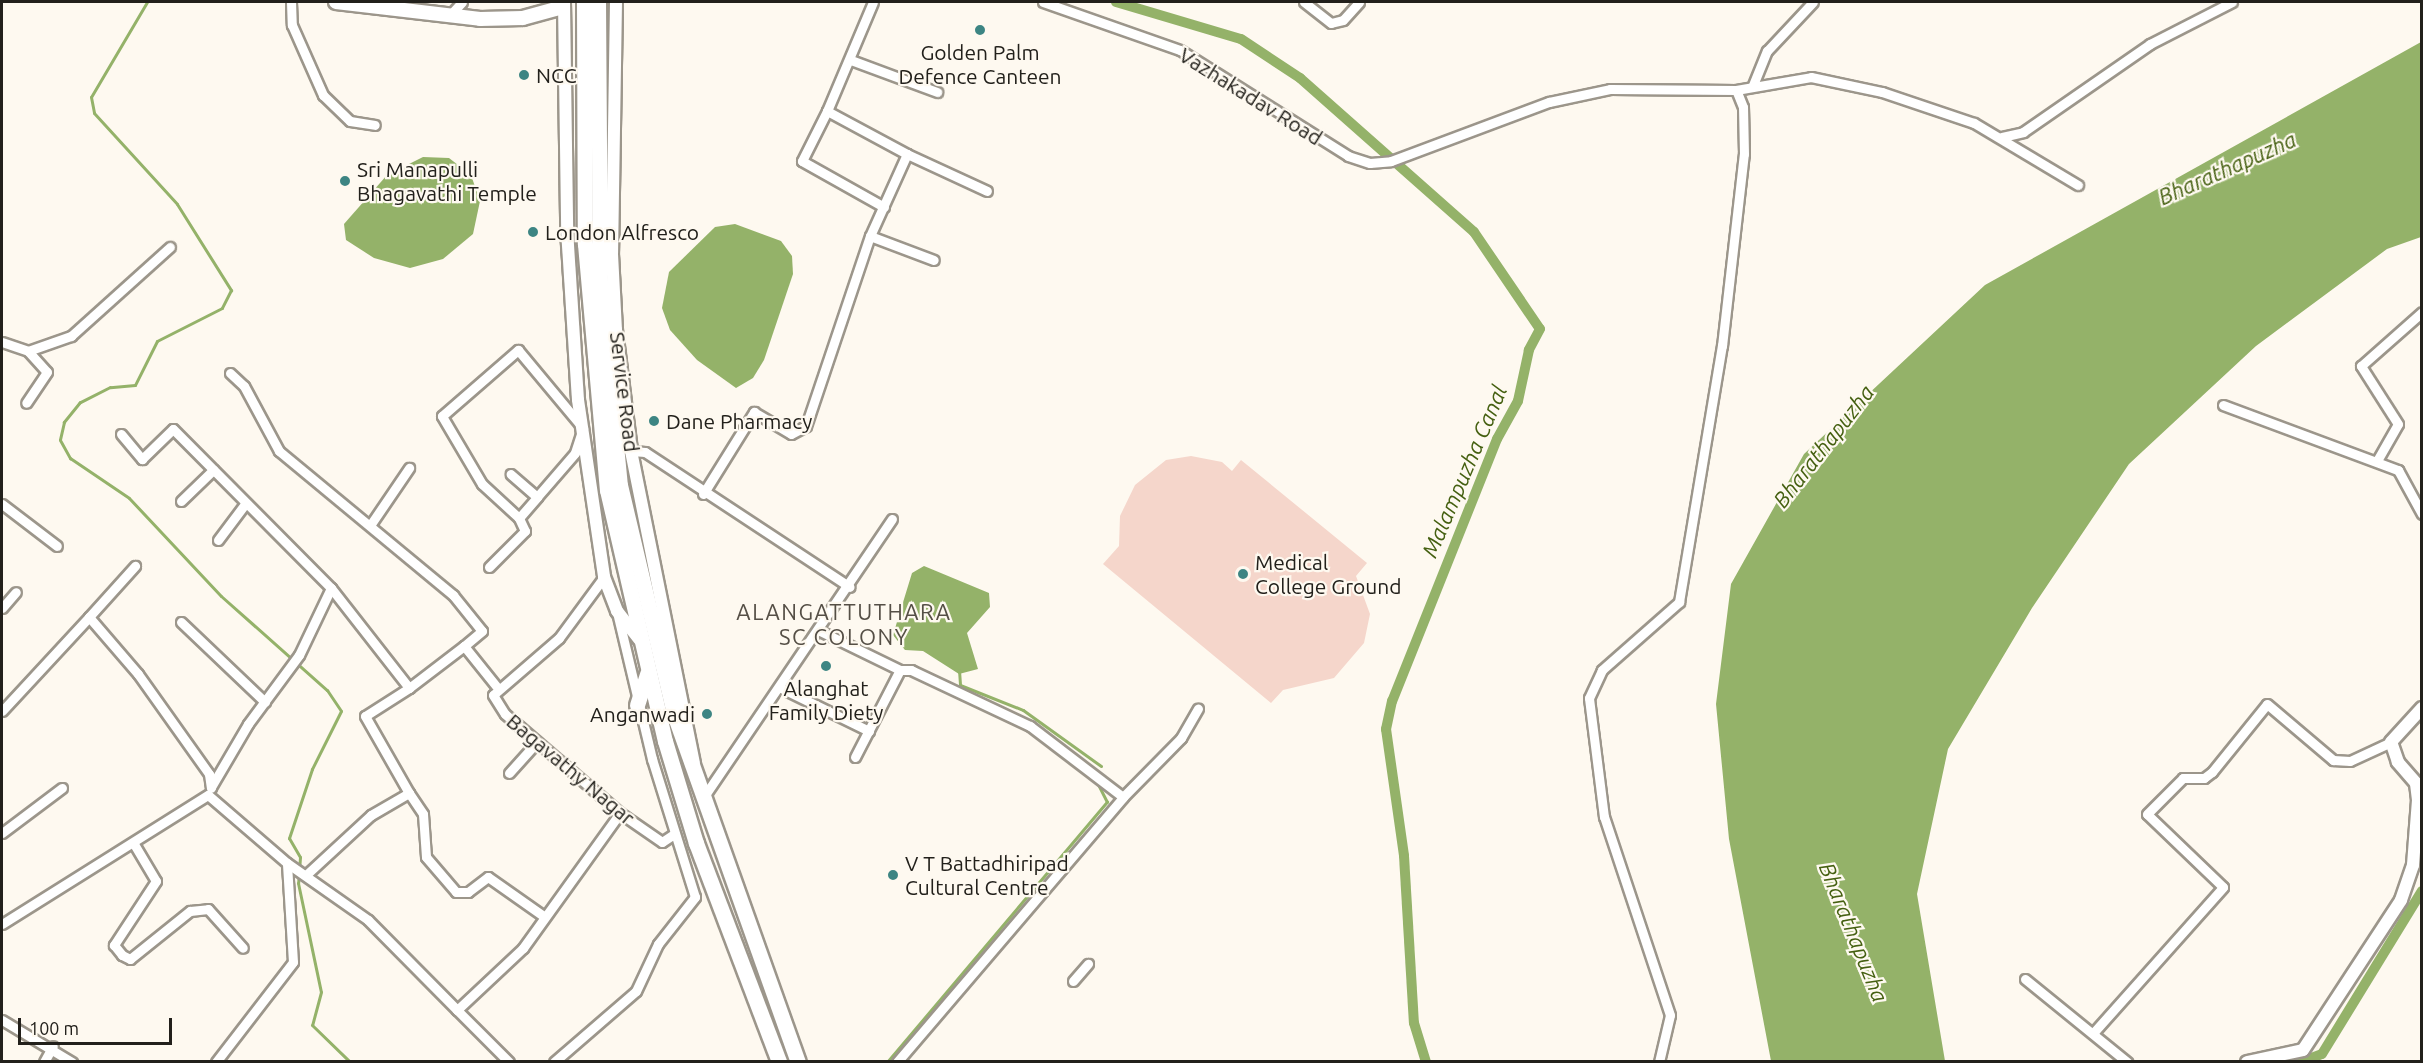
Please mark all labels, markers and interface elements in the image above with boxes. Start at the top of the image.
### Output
marker: Golden Palm Defence Canteen [973,23,987,37]
place label: Golden Palm Defence Canteen [898,39,1062,89]
street label: Vazhakadav Road [1175,42,1327,150]
place label: NCC [536,62,577,88]
marker: NCC [517,68,531,82]
water label: Bharathapuzha [2154,126,2300,210]
place label: Sri Manapulli Bhagavathi Temple [357,156,537,206]
marker: Sri Manapulli Bhagavathi Temple [338,174,352,188]
place label: London Alfresco [545,219,699,245]
marker: London Alfresco [526,225,540,239]
street label: Service Road [605,330,645,454]
water label: Bharathapuzha [1767,379,1879,513]
water label: Malampuzha Canal [1416,381,1512,561]
place label: Dane Pharmacy [666,408,812,434]
marker: Dane Pharmacy [647,414,661,428]
place label: Medical College Ground [1255,549,1402,599]
marker: Medical College Ground [1236,567,1250,581]
district label: ALANGATTUTHARA SC COLONY [736,598,952,650]
marker: Alanghat Family Diety [819,659,833,673]
place label: Alanghat Family Diety [769,675,883,725]
place label: Anganwadi [590,701,695,727]
marker: Anganwadi [700,707,714,721]
street label: Bagavathy Nagar [502,708,640,830]
place label: V T Battadhiripad Cultural Centre [905,850,1069,900]
water label: Bharathapuzha [1814,858,1894,1006]
marker: V T Battadhiripad Cultural Centre [886,868,900,882]
scale bar [21,1006,176,1044]
text: 100 m [29,1018,79,1038]

